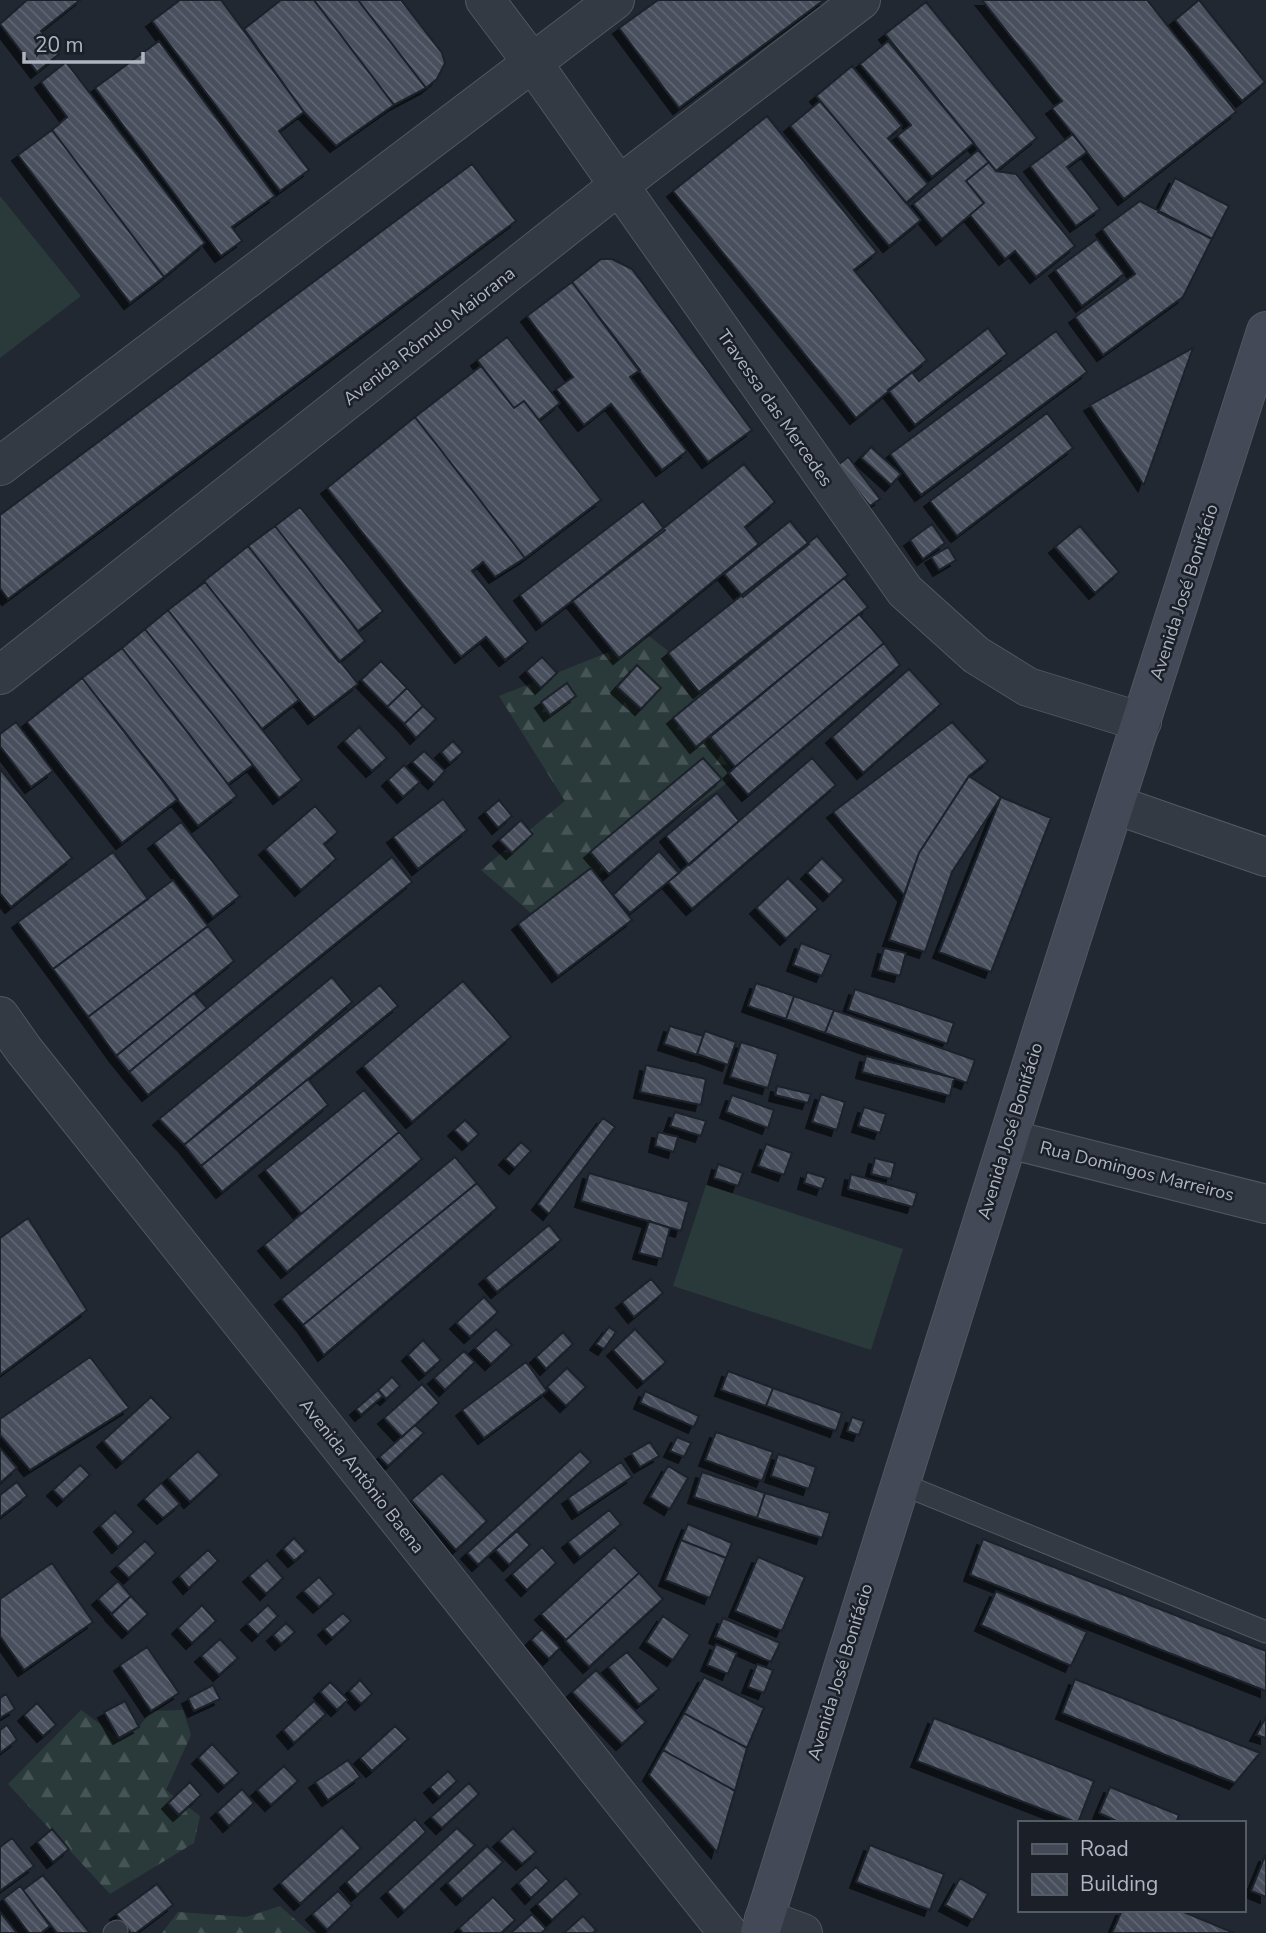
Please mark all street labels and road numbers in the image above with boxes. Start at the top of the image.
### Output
street label: Avenida Rômulo Maiorana [338,261,520,411]
street label: Travessa das Mercedes [712,325,838,491]
street label: Avenida José Bonifácio [1144,501,1224,683]
street label: Avenida José Bonifácio [972,1040,1048,1222]
street label: Rua Domingos Marreiros [1037,1135,1237,1207]
street label: Avenida Antônio Baena [294,1394,430,1558]
street label: Avenida José Bonifácio [802,1581,878,1763]

